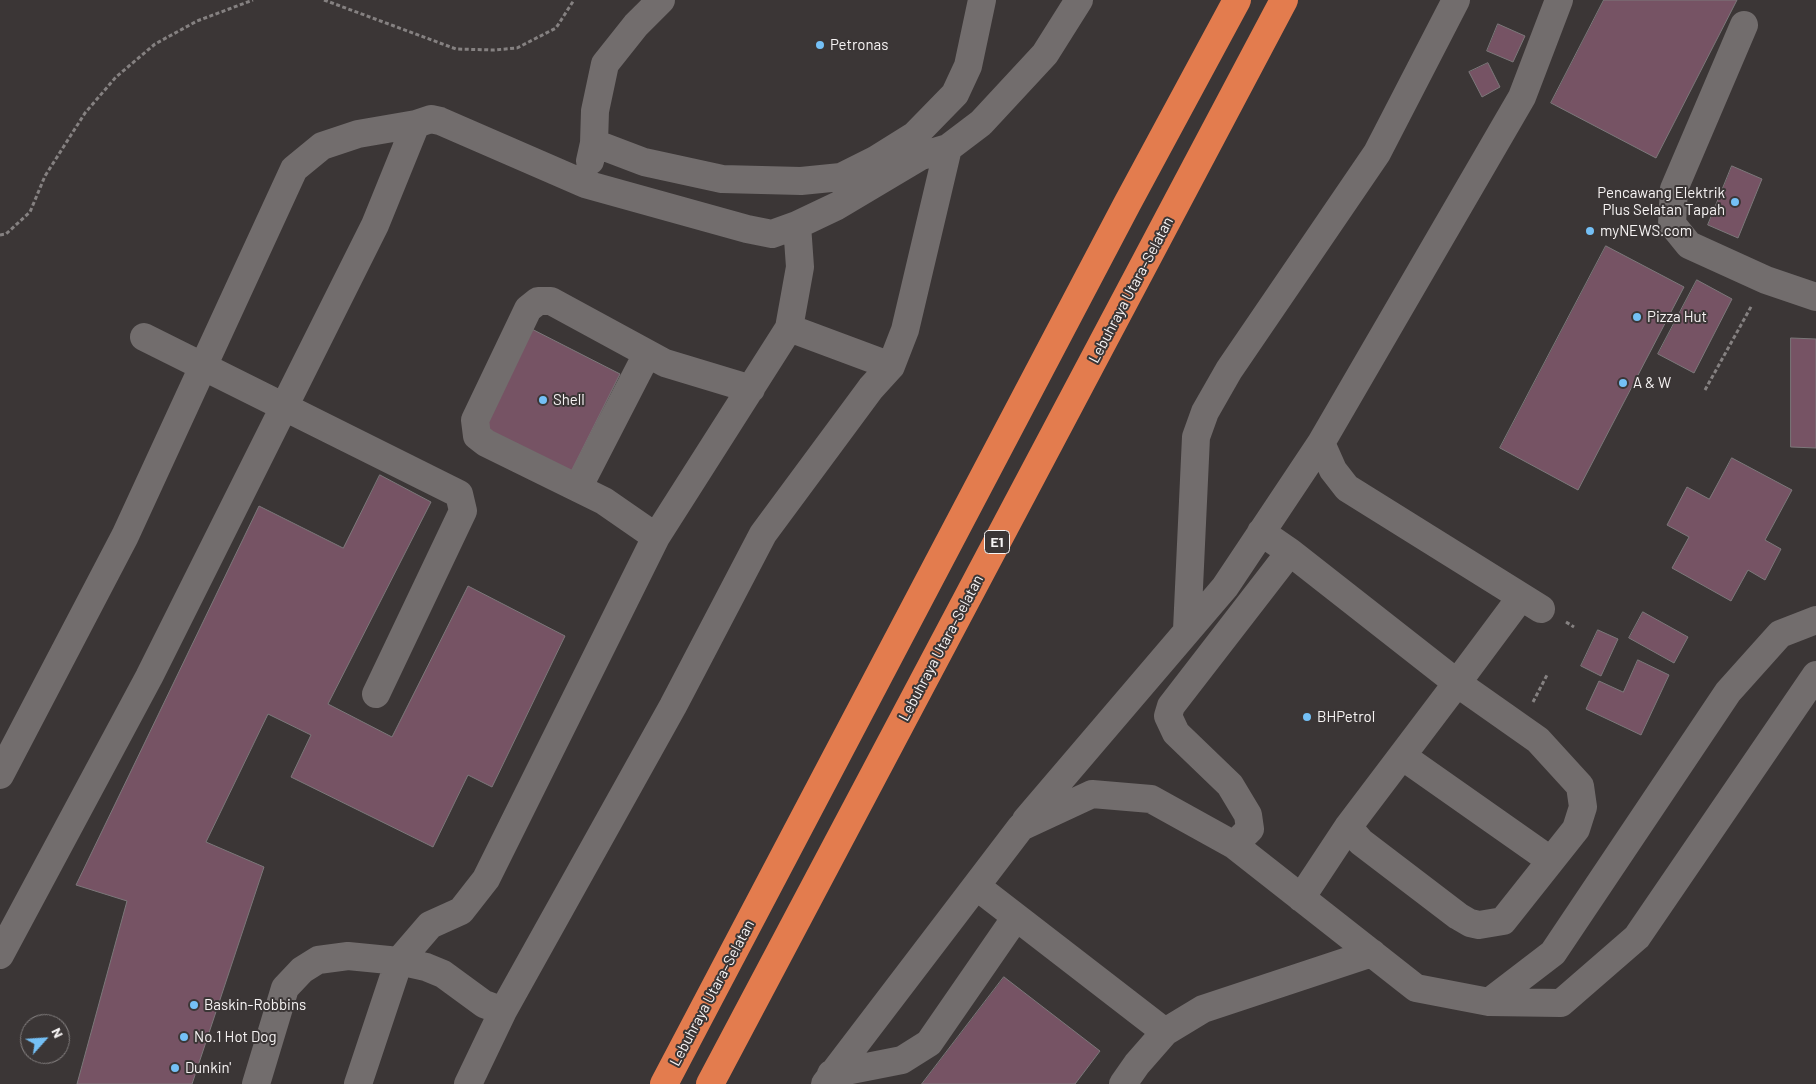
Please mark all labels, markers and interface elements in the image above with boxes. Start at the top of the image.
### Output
place label: Petronas [830,36,888,54]
marker: Petronas [814,39,826,51]
place label: Pencawang Elektrik Plus Selatan Tapah [1597,184,1725,219]
marker: Pencawang Elektrik Plus Selatan Tapah [1729,196,1741,208]
street label: Lebuhraya Utara–Selatan [1085,214,1177,366]
place label: myNEWS.com [1600,222,1692,240]
marker: myNEWS.com [1584,225,1596,237]
place label: Pizza Hut [1647,308,1707,326]
marker: Pizza Hut [1631,311,1643,323]
place label: A & W [1633,374,1671,392]
marker: A & W [1617,377,1629,389]
place label: Shell [553,391,585,409]
marker: Shell [537,394,549,406]
road number: E1 [984,530,1010,554]
street label: Lebuhraya Utara–Selatan [895,572,987,724]
place label: BHPetrol [1317,708,1375,726]
marker: BHPetrol [1301,711,1313,723]
street label: Lebuhraya Utara–Selatan [666,917,758,1069]
place label: Baskin-Robbins [204,996,306,1014]
marker: Baskin-Robbins [188,999,200,1011]
north arrow [20,1014,70,1064]
text: N [48,1025,68,1041]
place label: No.1 Hot Dog [194,1028,276,1046]
marker: No.1 Hot Dog [178,1031,190,1043]
place label: Dunkin' [185,1059,231,1077]
marker: Dunkin' [169,1062,181,1074]

